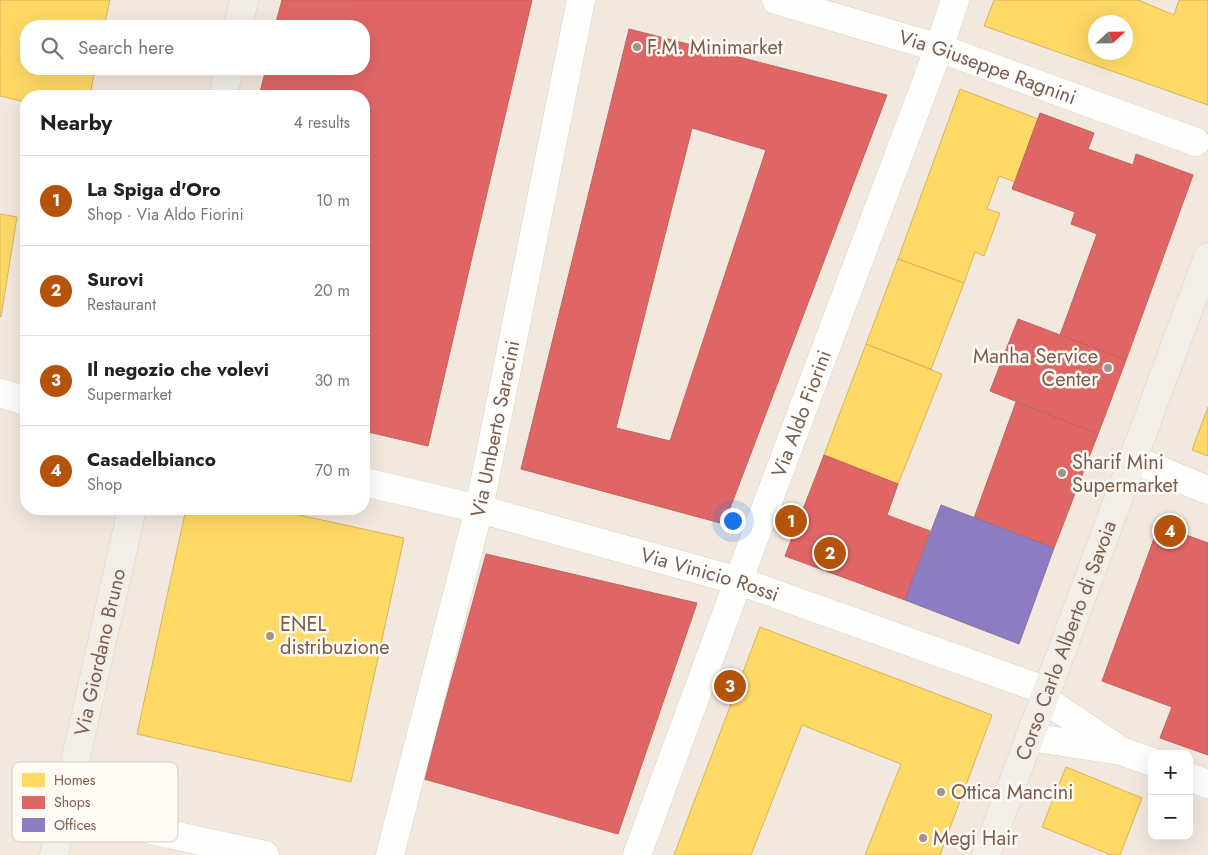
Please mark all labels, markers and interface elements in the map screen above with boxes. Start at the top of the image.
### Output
north arrow [1088,15,1133,60]
search box [20,20,370,75]
street label: Via Giuseppe Ragnini [895,23,1080,112]
place label: F.M. Minimarket [647,33,783,62]
icon: search [38,34,66,62]
text: Search here [78,34,174,61]
marker: F.M. Minimarket [631,41,643,53]
text: Nearby [40,108,112,138]
text: 4 results [294,111,350,134]
text: La Spiga d'Oro [87,176,221,203]
text: 1 [52,189,60,212]
text: 10 m [316,189,350,212]
text: Shop · Via Aldo Fiorini [87,203,244,226]
text: Surovi [87,266,144,293]
text: 2 [51,279,61,302]
text: 20 m [314,279,350,302]
text: Restaurant [87,293,156,316]
street label: Via Umberto Saracini [463,338,527,521]
place label: Manha Service Center [973,342,1098,394]
street label: Via Aldo Fiorini [764,346,839,482]
text: Il negozio che volevi [87,356,269,383]
marker: Manha Service Center [1102,362,1114,374]
text: 3 [51,369,61,392]
text: 30 m [314,369,350,392]
text: Supermarket [87,383,172,406]
text: Casadelbianco [87,446,216,473]
place label: Sharif Mini Supermarket [1072,448,1178,500]
text: 4 [50,459,62,482]
text: 70 m [315,459,350,482]
marker: Sharif Mini Supermarket [1056,467,1068,479]
text: Shop [87,473,122,496]
pin: 1 [775,502,807,540]
your location [720,508,746,534]
pin: 4 [1154,512,1186,550]
street label: Corso Carlo Alberto di Savoia [1008,517,1124,764]
pin: 2 [814,534,846,572]
street label: Via Vinicio Rossi [637,540,783,609]
street label: Via Giordano Bruno [67,566,133,739]
place label: ENEL distribuzione [280,610,390,662]
marker: ENEL distribuzione [264,630,276,642]
pin: 3 [714,667,746,705]
map controls [1148,750,1193,840]
button: + [1148,750,1193,795]
legend [12,762,178,842]
text: Homes [54,770,96,790]
place label: Ottica Mancini [951,778,1074,807]
marker: Ottica Mancini [935,786,947,798]
text: Shops [54,792,91,812]
button: − [1148,795,1193,840]
text: Offices [54,815,97,835]
place label: Megi Hair [933,824,1018,853]
marker: Megi Hair [917,832,929,844]

